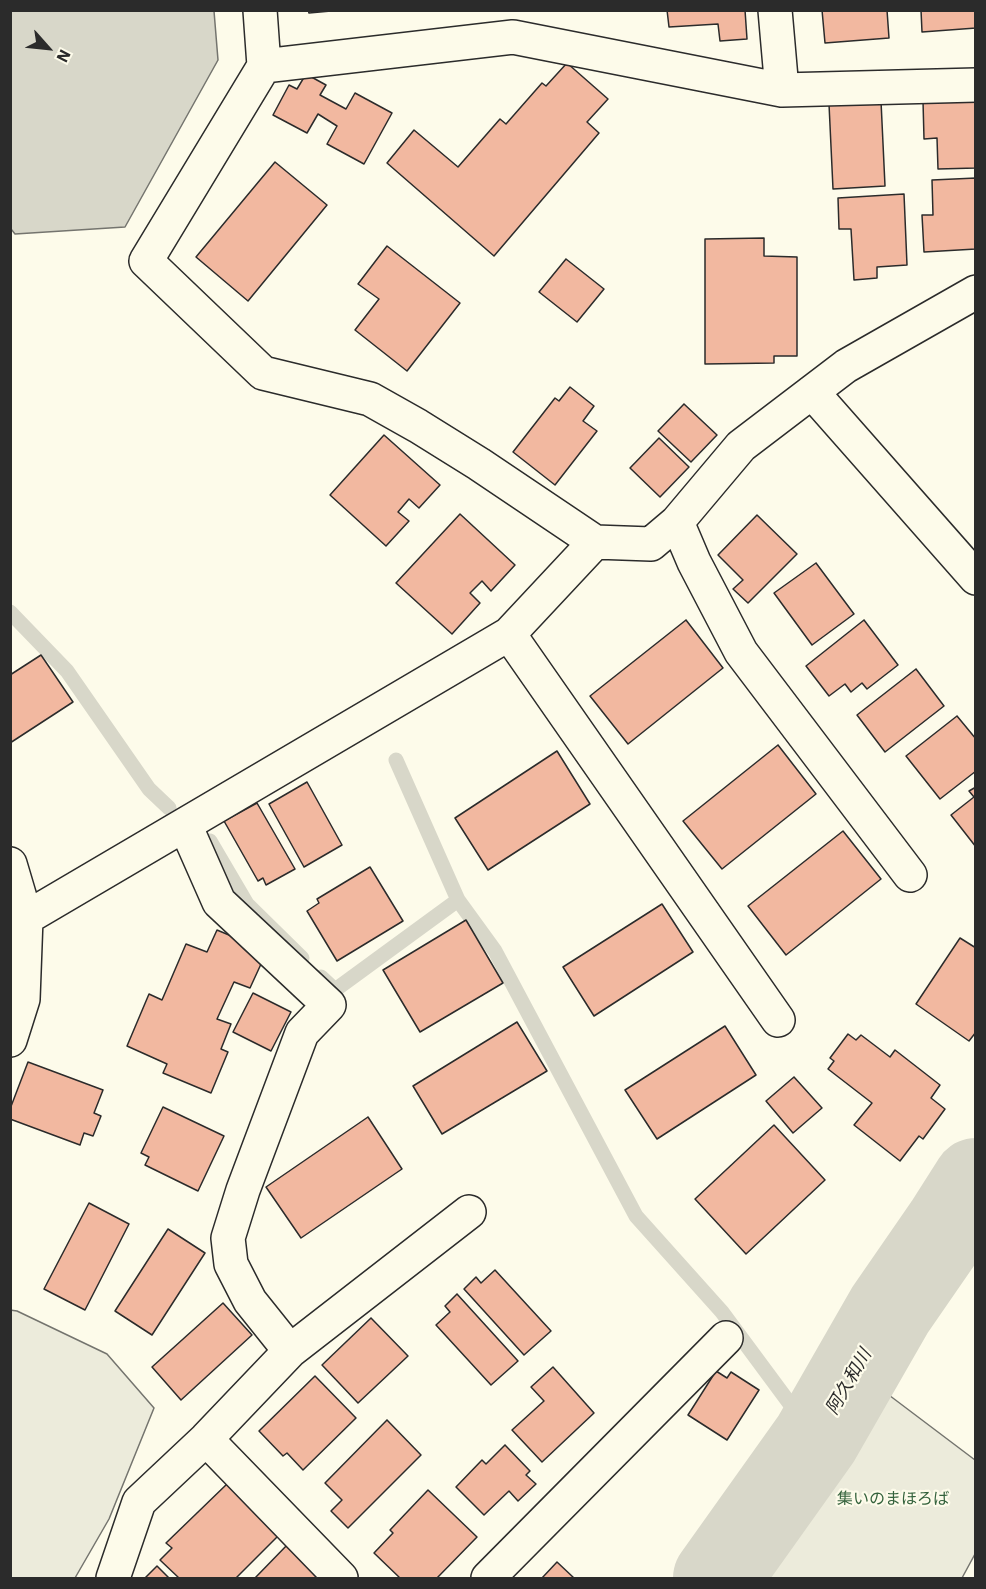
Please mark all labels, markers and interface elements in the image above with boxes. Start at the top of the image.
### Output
north arrow [18,18,78,78]
text: N [52,46,76,66]
water label: 阿久和川 [822,1345,876,1419]
park label: 集いのまほろば [837,1489,949,1509]

